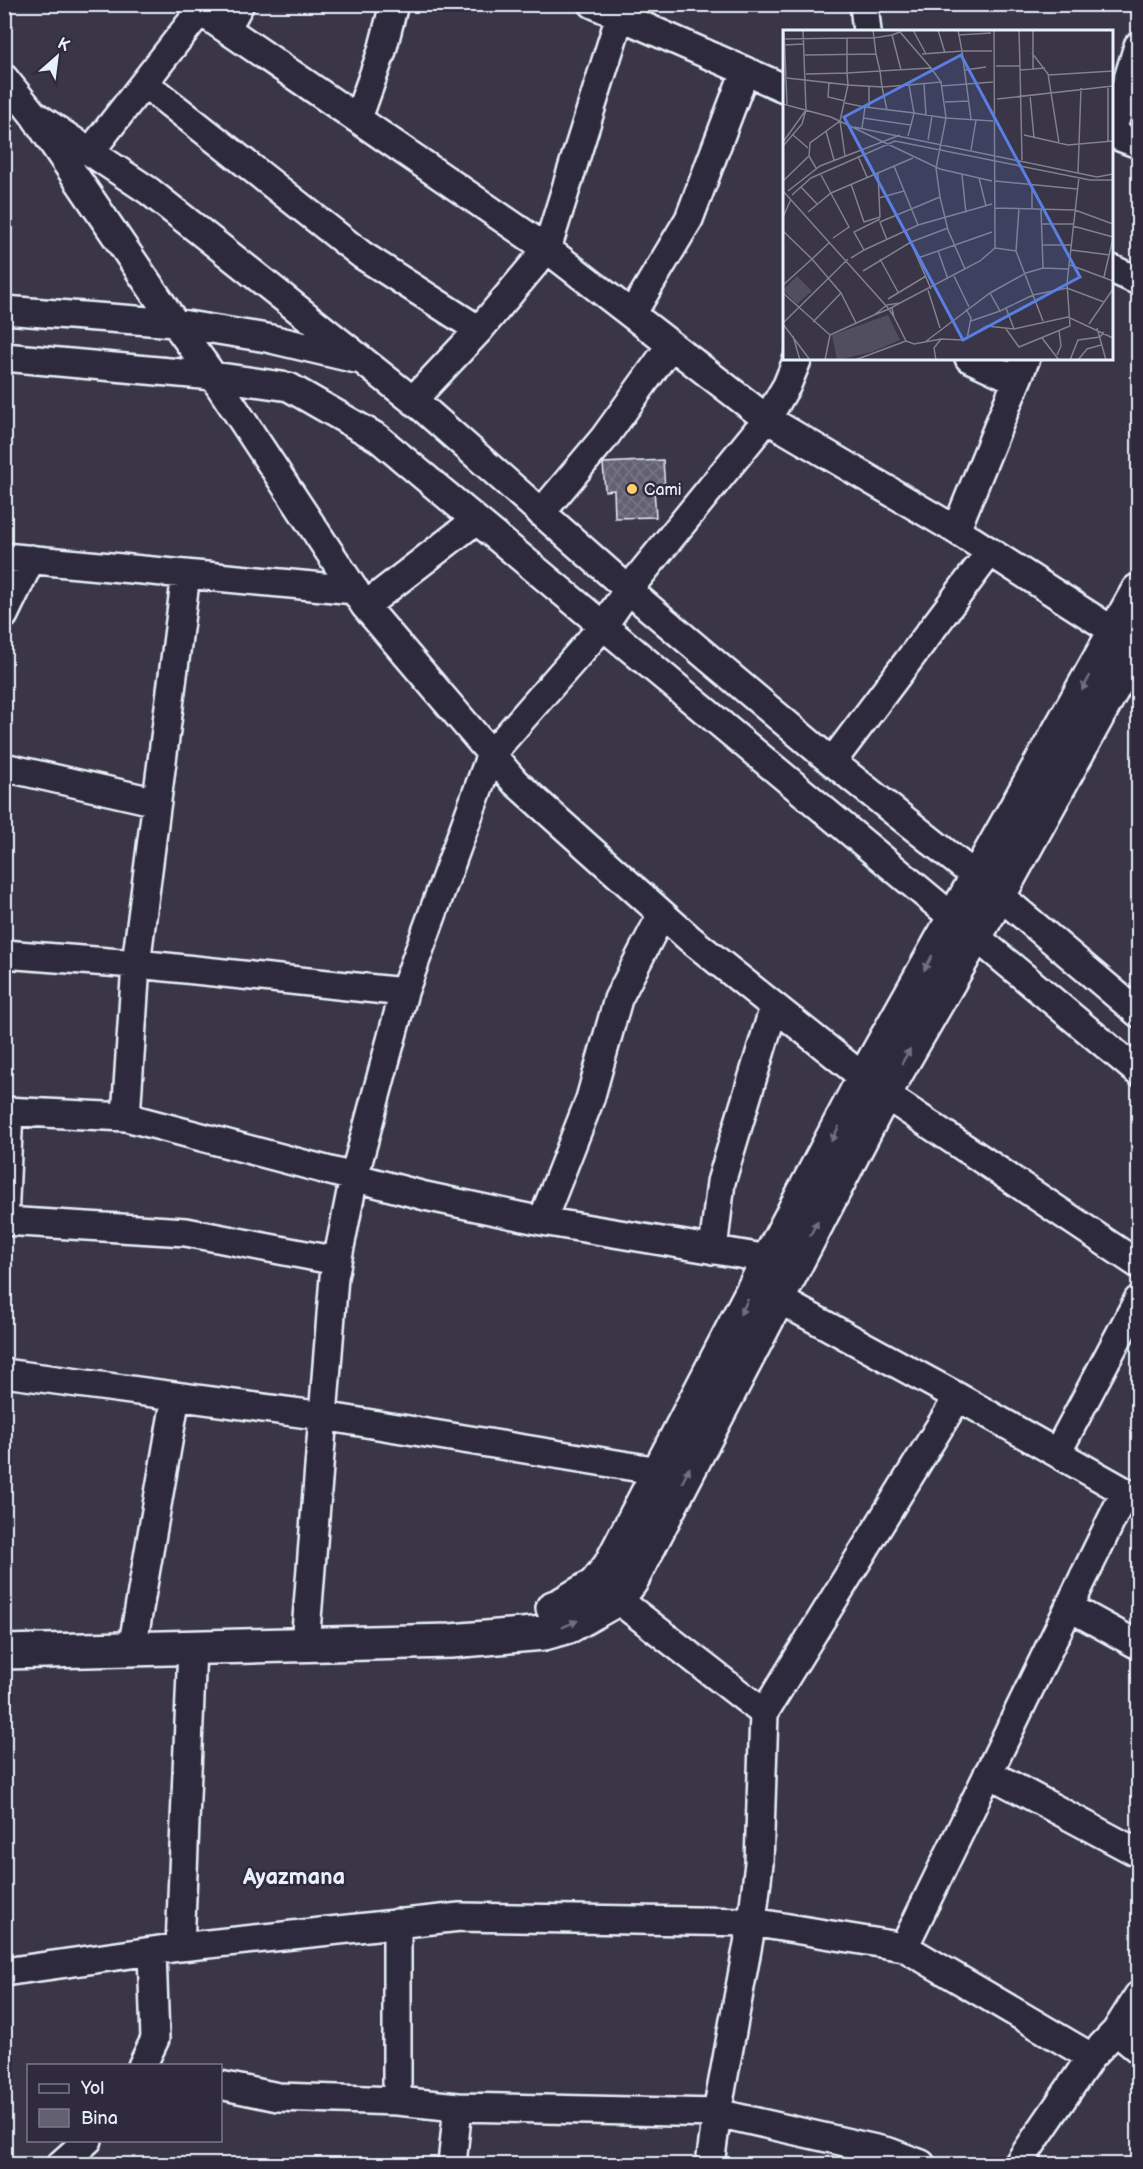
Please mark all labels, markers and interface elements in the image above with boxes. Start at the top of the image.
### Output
north arrow [27,27,87,87]
inset map [783,30,1113,360]
text: K [54,34,73,56]
place label: Cami [644,481,681,500]
marker: Cami [625,482,639,496]
one-way arrow [1081,675,1091,692]
one-way arrow [923,955,933,972]
one-way arrow [901,1047,911,1064]
one-way arrow [830,1126,840,1143]
one-way arrow [810,1219,819,1236]
one-way arrow [739,1298,749,1315]
one-way arrow [681,1467,691,1484]
one-way arrow [562,1620,579,1629]
district label: Ayazmana [242,1864,345,1891]
legend [27,2064,222,2142]
text: Yol [80,2078,104,2099]
text: Bina [81,2108,118,2129]

